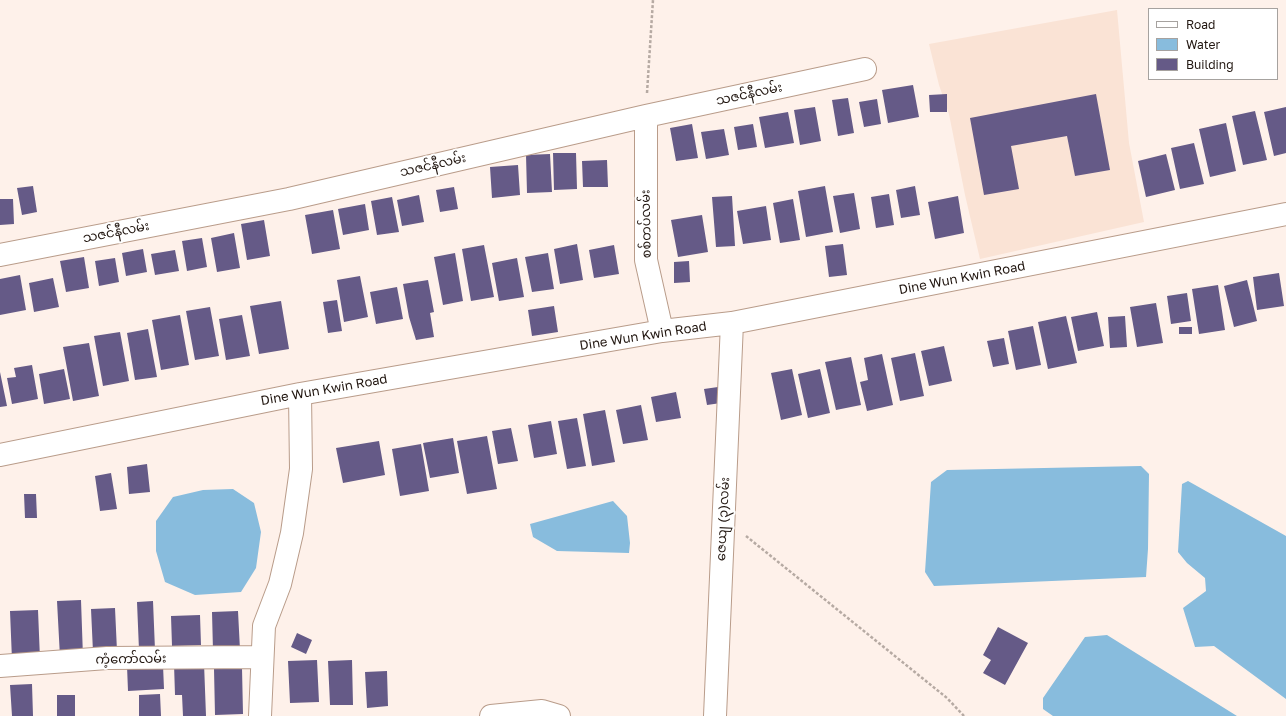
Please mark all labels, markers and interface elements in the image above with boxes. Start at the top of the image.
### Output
legend [1148,8,1278,80]
text: Road [1186,17,1215,32]
text: Water [1186,37,1220,52]
text: Building [1186,57,1234,72]
street label: သဇင်နီလမ်း [714,79,784,109]
street label: သဇင်နီလမ်း [398,150,468,180]
street label: စစ်တပ်လမ်း [638,189,654,259]
street label: သဇင်နီလမ်း [81,218,151,246]
street label: Dine Wun Kwin Road [897,258,1027,298]
street label: Dine Wun Kwin Road [578,318,708,354]
street label: Dine Wun Kwin Road [259,371,389,409]
street label: ဇေယျ (၃)လမ်း [713,477,733,561]
street label: ကံ့ကော်လမ်း [95,651,167,667]

